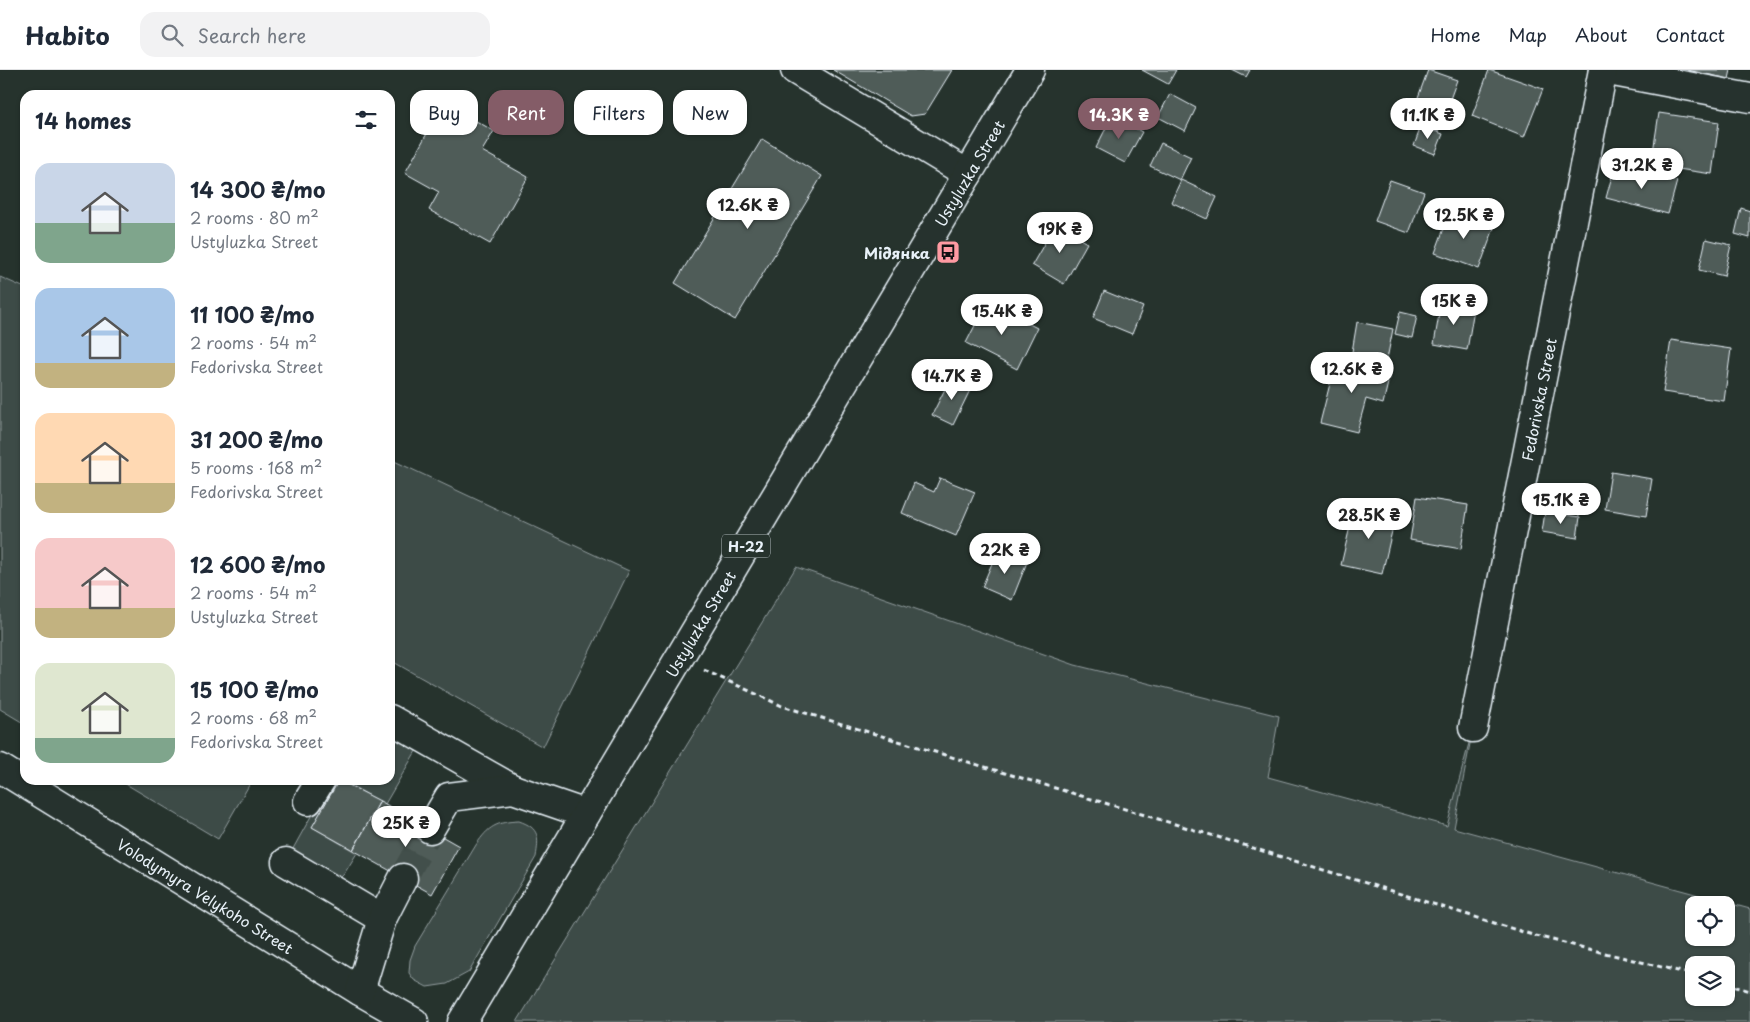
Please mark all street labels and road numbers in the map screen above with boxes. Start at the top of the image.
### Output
street label: Ustyluzka Street [928,115,1009,230]
street label: Fedorivska Street [1515,336,1561,463]
road number: Н-22 [722,534,770,558]
street label: Ustyluzka Street [659,566,740,681]
street label: Volodymyra Velykoho Street [113,832,298,959]

